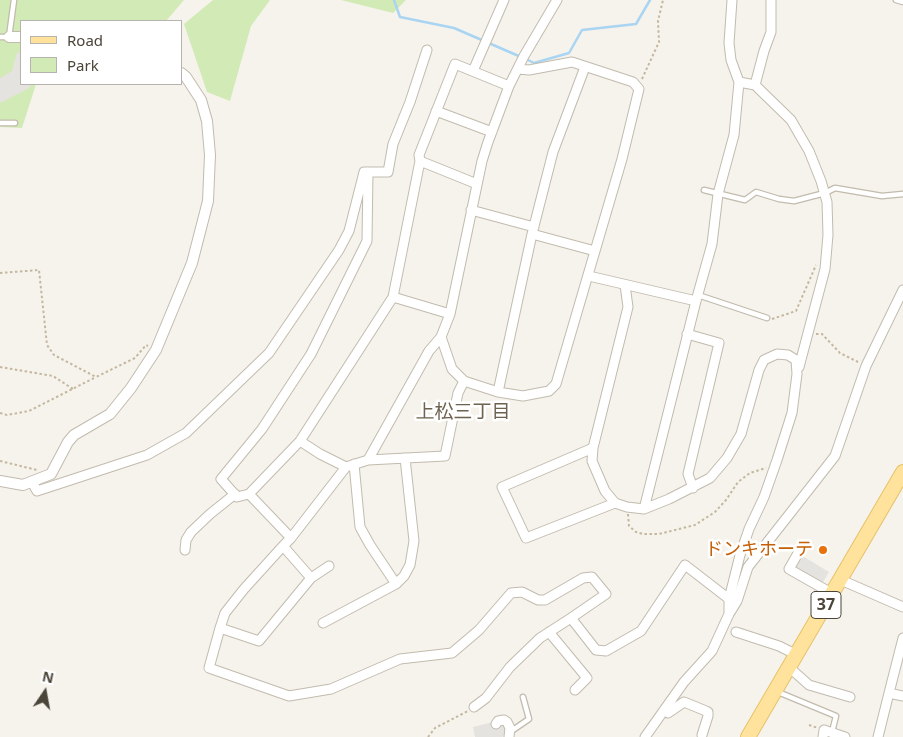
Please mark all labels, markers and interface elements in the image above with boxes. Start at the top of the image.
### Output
legend [20,20,182,85]
text: Road [67,30,103,50]
text: Park [67,55,99,75]
district label: 上松三丁目 [416,402,510,424]
place label: ドンキホーテ [705,539,813,561]
marker: ドンキホーテ [817,544,829,556]
road number: 37 [811,592,841,618]
text: N [41,666,56,687]
north arrow [20,667,70,717]

